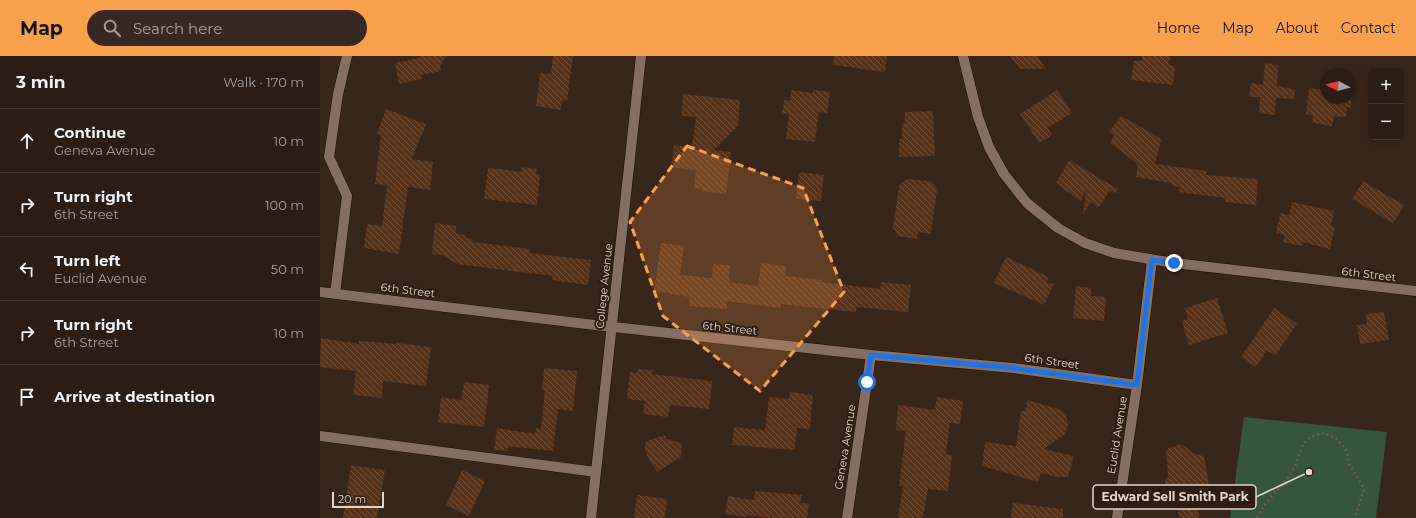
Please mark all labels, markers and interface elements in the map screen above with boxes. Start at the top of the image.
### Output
search box [87,10,367,46]
text: Map [20,17,63,40]
icon: search [101,17,123,39]
text: Search here [133,19,222,38]
text: Home [1157,19,1200,37]
text: Map [1222,19,1253,37]
text: About [1275,19,1319,37]
text: Contact [1341,19,1396,37]
north arrow [1320,68,1356,104]
map controls [1368,68,1404,140]
button: + [1368,68,1404,104]
text: 3 min [16,72,66,92]
text: Walk · 170 m [223,74,304,90]
button: − [1368,104,1404,140]
text: Continue [54,123,126,142]
icon: ahead [16,130,38,152]
text: 10 m [274,133,304,149]
text: Geneva Avenue [54,142,155,158]
text: Turn right [54,187,133,206]
icon: right [16,194,38,216]
text: 100 m [265,197,304,213]
text: 6th Street [54,206,119,222]
street label: College Avenue [593,242,615,329]
text: Turn left [54,251,121,270]
route end [1165,254,1183,272]
icon: left [16,258,38,280]
text: 50 m [271,261,304,277]
street label: 6th Street [1341,264,1398,284]
text: Euclid Avenue [54,270,147,286]
street label: 6th Street [380,280,437,300]
text: Turn right [54,315,133,334]
street label: 6th Street [702,318,758,338]
icon: right [16,322,38,344]
text: 10 m [274,325,304,341]
text: 6th Street [54,334,119,350]
street label: 6th Street [1024,350,1081,372]
route start [858,373,876,391]
icon: arrive [16,386,38,408]
text: Arrive at destination [54,387,215,406]
street label: Euclid Avenue [1104,395,1130,475]
street label: Geneva Avenue [831,403,859,490]
callout: Edward Sell Smith Park [1093,485,1256,509]
text: Edward Sell Smith Park [1101,489,1249,504]
scale bar [332,490,384,509]
text: 20 m [338,492,366,506]

